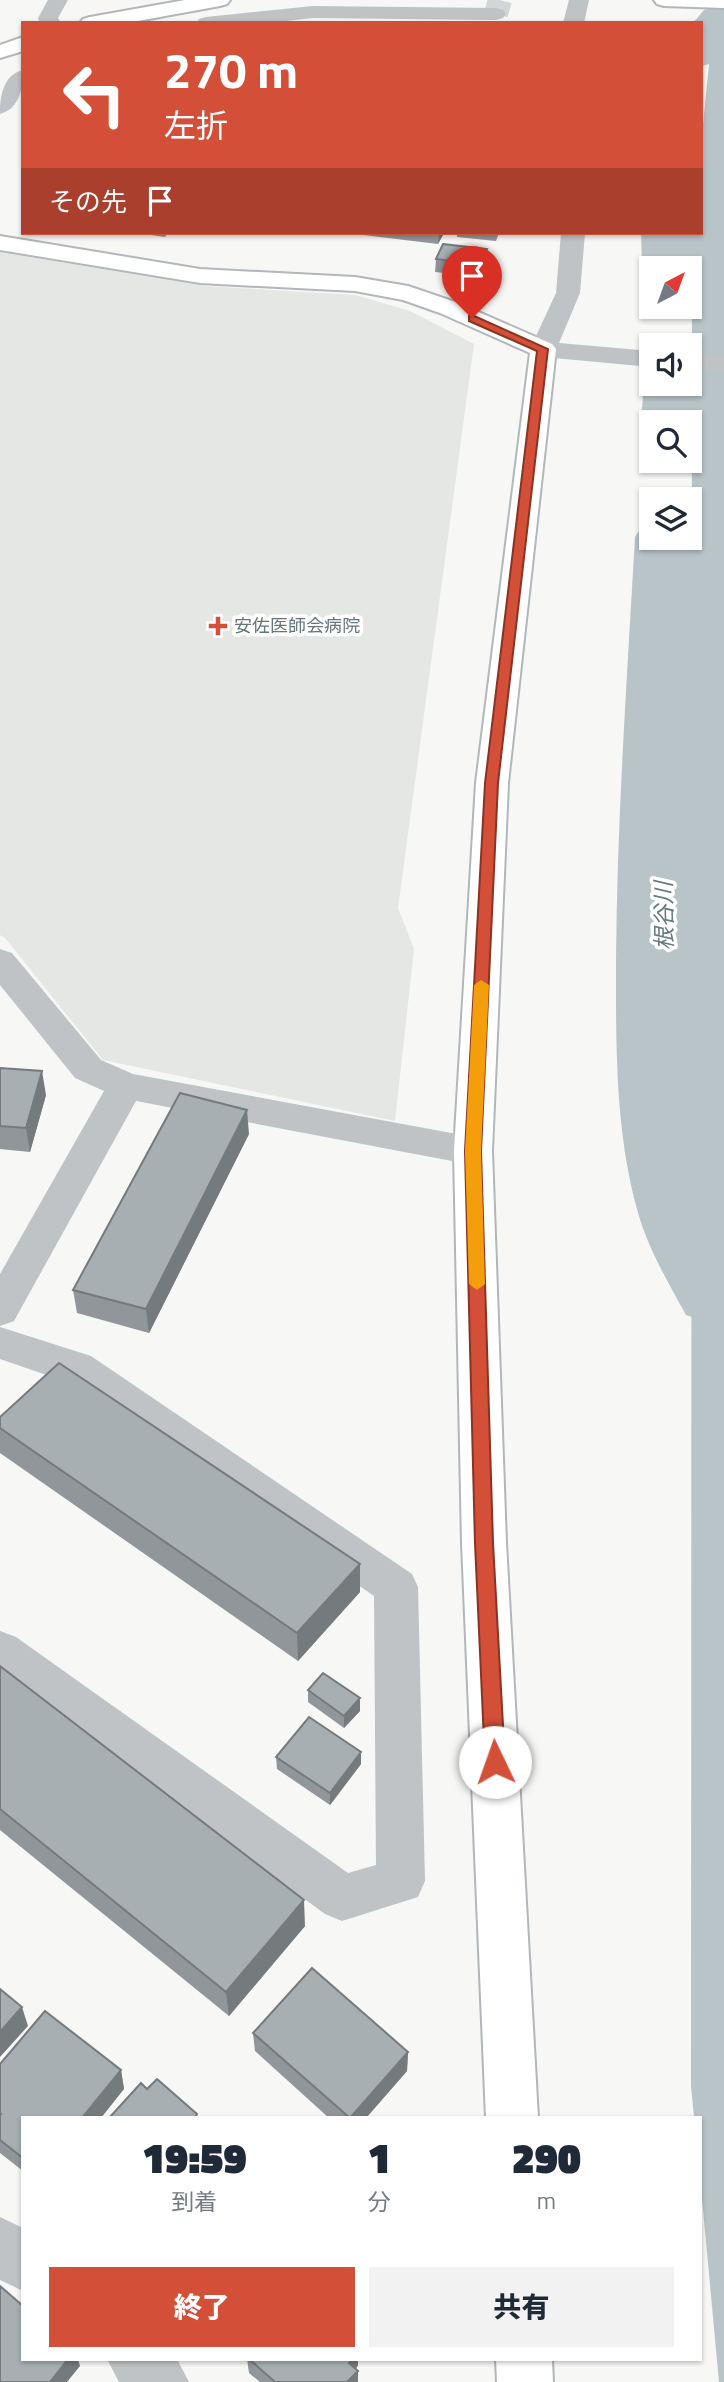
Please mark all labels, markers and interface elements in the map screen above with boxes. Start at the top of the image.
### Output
text: 270 m [164,32,298,107]
icon: left [49,49,140,140]
text: 左折 [164,101,228,149]
text: その先 [49,182,127,221]
icon: arrive [141,182,179,220]
pin [442,246,502,318]
north arrow [639,256,702,318]
map controls [639,256,702,550]
icon: arrive [453,257,491,295]
button: sound [639,333,702,396]
button: search [639,410,702,473]
button: layers [639,487,702,550]
place label: 安佐医師会病院 [234,612,360,639]
marker: 安佐医師会病院 [208,616,228,636]
water label: 根谷川 [645,878,682,951]
position arrow [458,1725,532,1799]
text: 19:59 [142,2125,247,2189]
text: 1 [368,2125,391,2189]
text: 290 [512,2125,581,2189]
text: m [537,2183,556,2218]
text: 到着 [171,2184,217,2219]
text: 分 [368,2184,391,2219]
button: 終了 [49,2267,355,2347]
button: 共有 [369,2267,674,2347]

